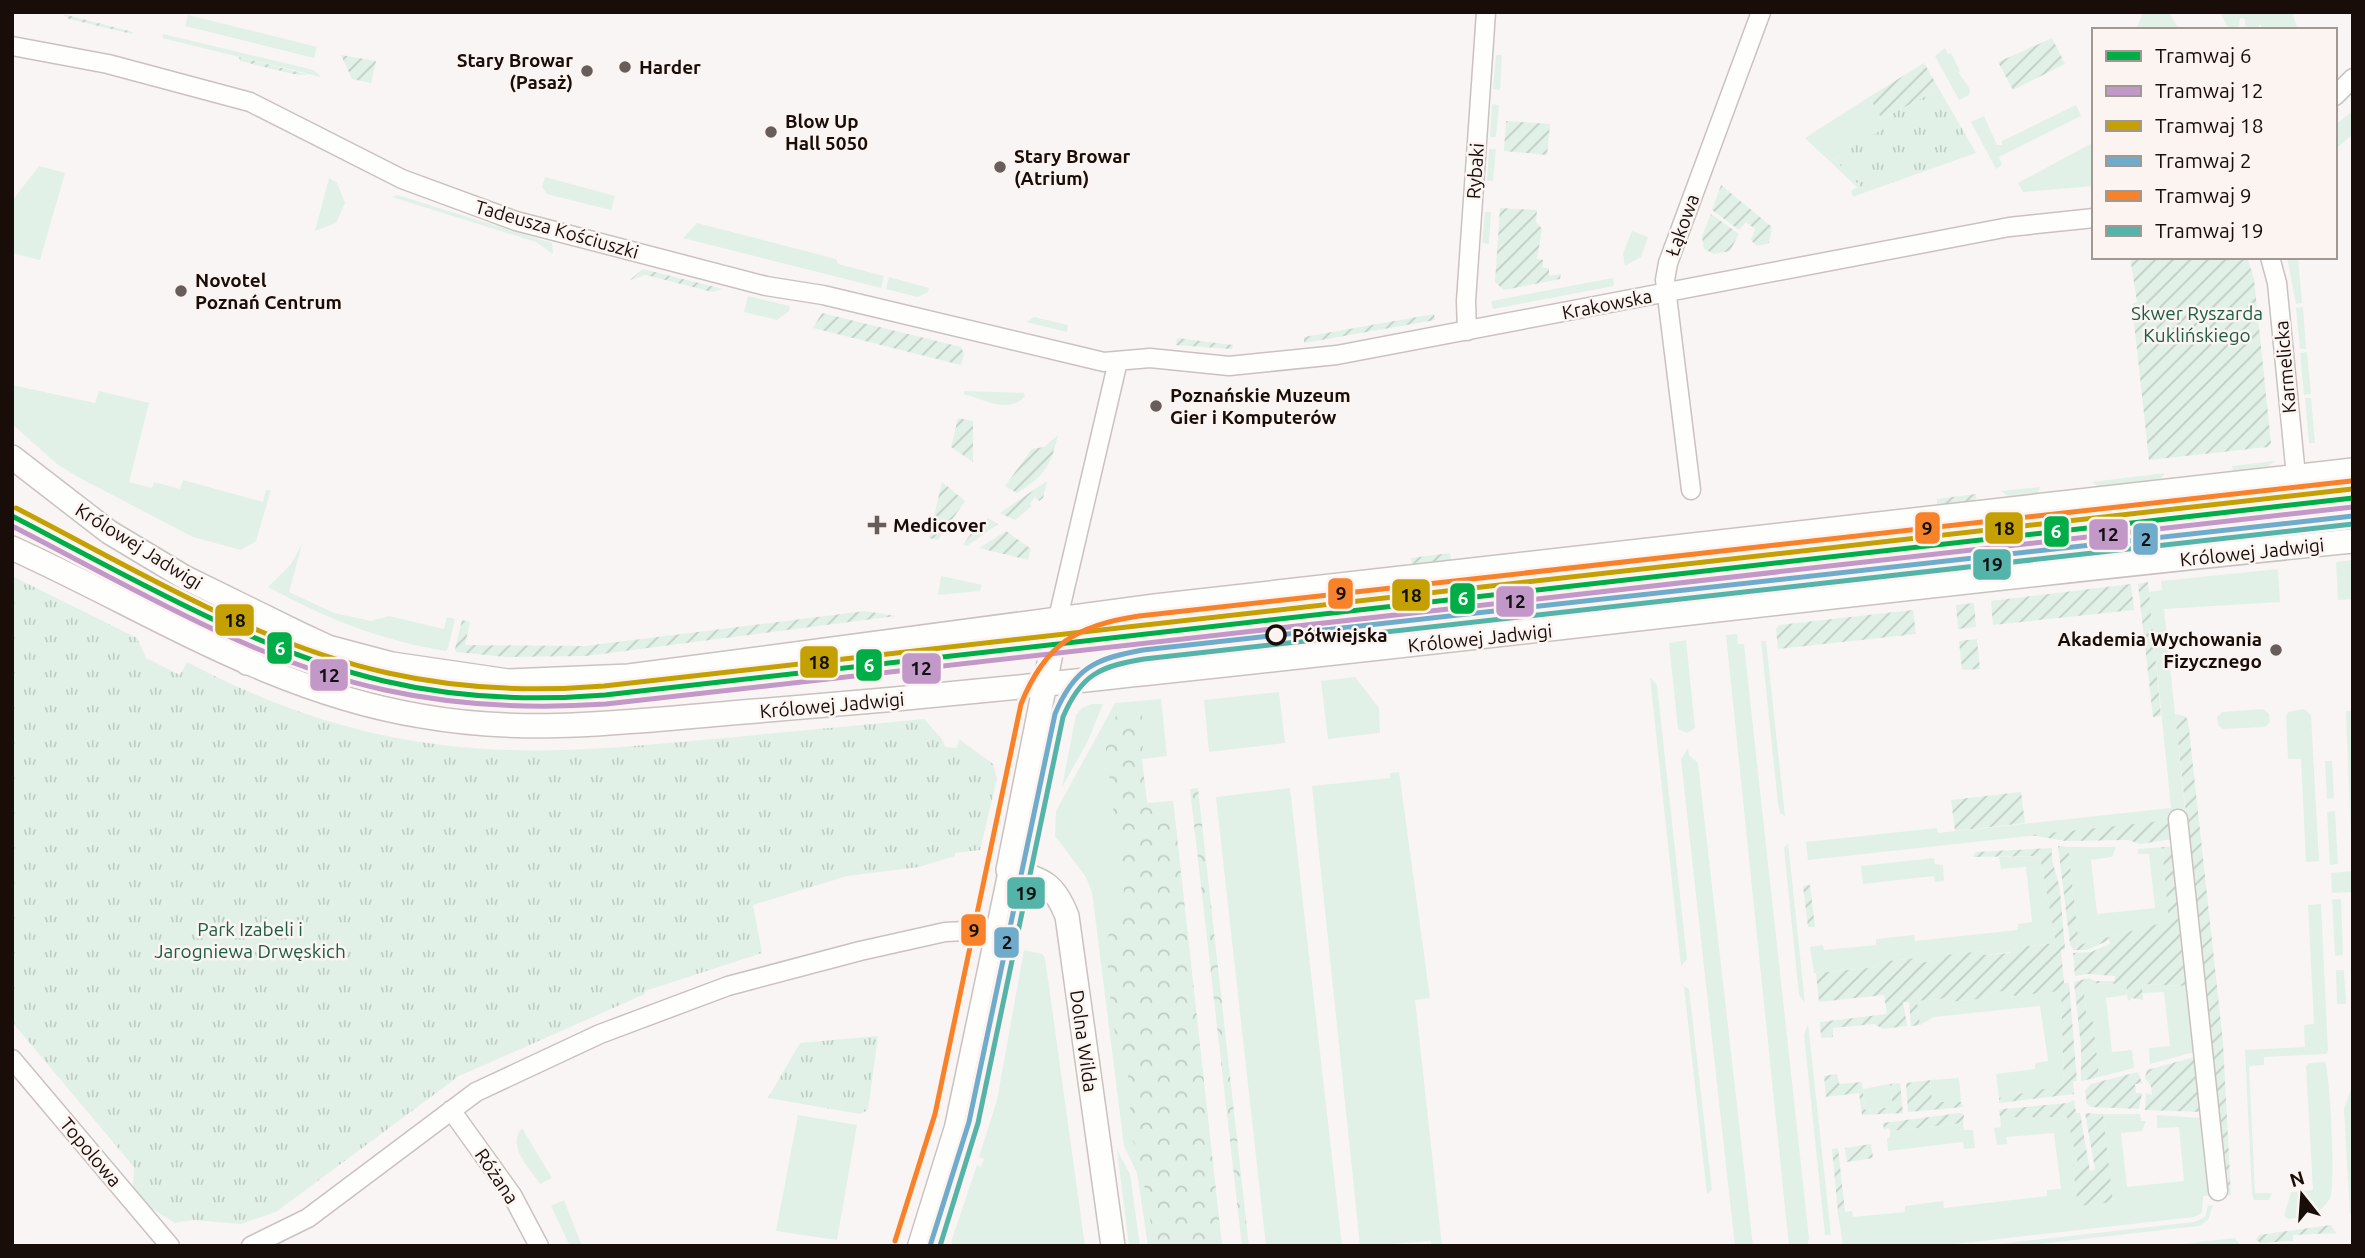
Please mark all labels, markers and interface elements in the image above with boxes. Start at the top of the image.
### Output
legend [2092,28,2337,259]
text: Tramwaj 6 [2155,43,2252,67]
place label: Stary Browar (Pasaż) [457,49,573,93]
place label: Harder [639,56,701,78]
marker: Harder [617,59,633,75]
marker: Stary Browar (Pasaż) [579,63,595,79]
text: Tramwaj 12 [2155,78,2264,102]
place label: Blow Up Hall 5050 [785,110,868,154]
text: Tramwaj 18 [2155,113,2264,137]
marker: Blow Up Hall 5050 [763,124,779,140]
street label: Rybaki [1462,142,1488,200]
place label: Stary Browar (Atrium) [1014,145,1130,189]
text: Tramwaj 2 [2155,148,2252,172]
marker: Stary Browar (Atrium) [992,159,1008,175]
text: Tramwaj 9 [2155,183,2252,207]
street label: Łąkowa [1661,191,1703,259]
street label: Tadeusza Kościuszki [473,195,641,263]
text: Tramwaj 19 [2155,218,2264,242]
place label: Novotel Poznań Centrum [195,269,342,313]
marker: Novotel Poznań Centrum [173,283,189,299]
street label: Krakowska [1560,285,1654,323]
park label: Skwer Ryszarda Kuklińskiego [2131,302,2263,346]
street label: Karmelicka [2270,320,2300,414]
place label: Poznańskie Muzeum Gier i Komputerów [1170,384,1351,428]
marker: Poznańskie Muzeum Gier i Komputerów [1148,398,1164,414]
street label: Królowej Jadwigi [72,498,206,594]
line badge: 9 [1914,511,1941,545]
line badge: 18 [1984,511,2024,545]
place label: Medicover [893,514,987,536]
marker: Medicover [867,515,887,535]
line badge: 6 [2043,515,2070,548]
text: 9 [1922,517,1932,539]
text: 18 [1993,517,2015,539]
line badge: 12 [2088,518,2129,551]
text: 6 [2051,520,2061,542]
line badge: 2 [2132,522,2159,556]
text: 12 [2097,523,2119,545]
text: 2 [2141,528,2151,550]
street label: Królowej Jadwigi [2179,533,2325,571]
line badge: 19 [1972,548,2012,581]
text: 19 [1981,553,2003,575]
line badge: 9 [1327,577,1354,610]
line badge: 18 [1391,578,1431,612]
text: 9 [1336,582,1346,604]
line badge: 6 [1449,582,1476,615]
text: 18 [1400,584,1422,606]
line badge: 12 [1495,585,1535,618]
text: 6 [1458,587,1468,609]
text: 12 [1504,590,1526,612]
line badge: 18 [214,603,255,637]
text: 18 [224,609,246,631]
street label: Królowej Jadwigi [1407,619,1553,657]
place label: Półwiejska [1292,624,1388,646]
marker: Półwiejska [1266,625,1286,645]
place label: Akademia Wychowania Fizycznego [2058,628,2262,672]
line badge: 6 [266,631,293,665]
text: 6 [275,637,285,659]
marker: Akademia Wychowania Fizycznego [2268,642,2284,658]
line badge: 18 [799,645,839,679]
line badge: 6 [855,648,883,682]
text: 18 [808,651,830,673]
line badge: 12 [901,652,942,685]
text: 6 [864,654,874,676]
text: 12 [910,657,932,679]
line badge: 12 [309,658,349,692]
text: 12 [318,664,340,686]
street label: Królowej Jadwigi [759,688,905,722]
line badge: 19 [1006,876,1046,910]
text: 19 [1015,882,1037,904]
line badge: 9 [960,913,987,947]
park label: Park Izabeli i Jarogniewa Drwęskich [154,918,346,962]
text: 9 [969,919,979,941]
line badge: 2 [993,926,1020,959]
text: 2 [1002,931,1012,953]
street label: Dolna Wilda [1066,989,1102,1093]
street label: Topolowa [56,1113,126,1191]
street label: Różana [471,1144,523,1208]
north arrow [2267,1160,2337,1230]
text: N [2287,1166,2307,1191]

